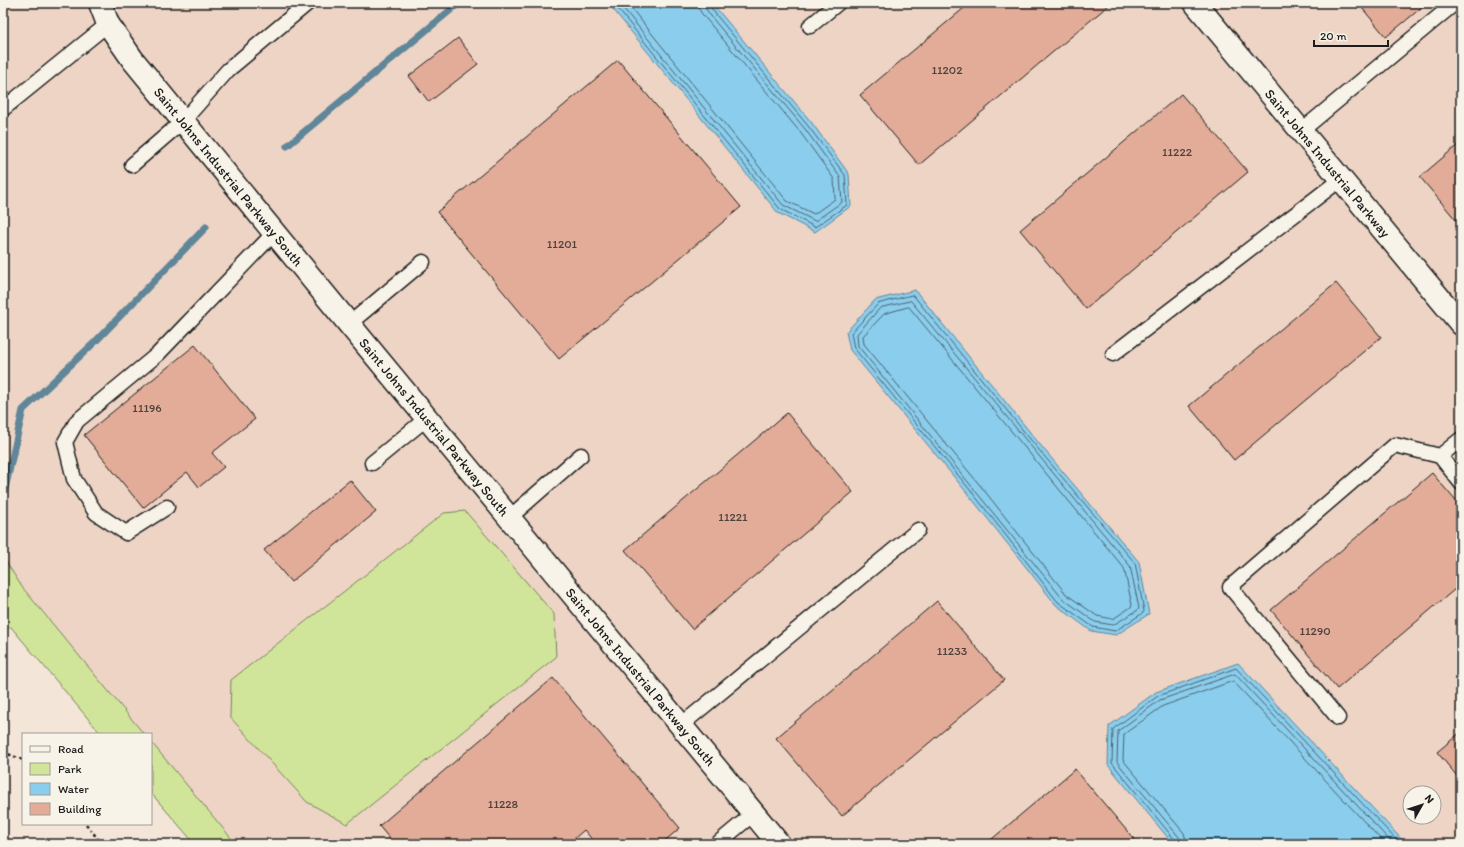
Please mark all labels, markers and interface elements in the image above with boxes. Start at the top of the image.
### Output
scale bar [1314,22,1388,48]
text: 20 m [1320,29,1347,43]
house number: 11202 [931,63,963,77]
street label: Saint Johns Industrial Parkway South [150,84,307,270]
street label: Saint Johns Industrial Parkway [1261,85,1394,241]
house number: 11222 [1162,145,1193,159]
house number: 11201 [547,237,578,251]
street label: Saint Johns Industrial Parkway South [355,334,513,520]
house number: 11196 [132,401,162,415]
house number: 11221 [718,510,748,524]
street label: Saint Johns Industrial Parkway South [562,584,719,769]
house number: 11290 [1299,624,1331,638]
house number: 11233 [937,644,968,658]
legend [22,733,152,825]
text: Road [58,742,84,756]
text: Park [58,762,82,776]
text: Water [58,782,89,796]
north arrow [1402,785,1442,825]
text: N [1422,792,1437,806]
house number: 11228 [488,797,519,811]
text: Building [58,802,102,816]

